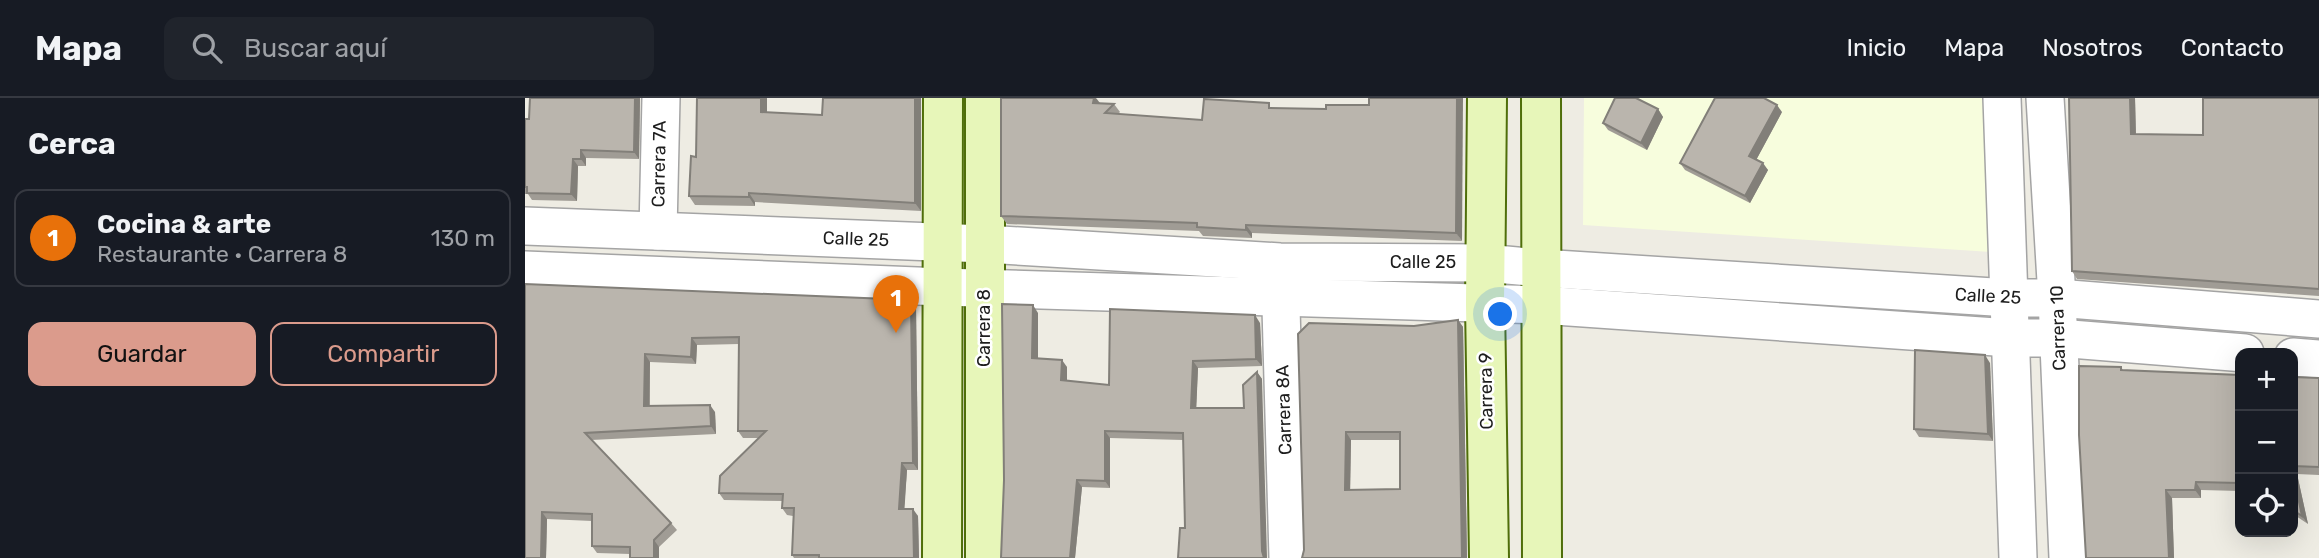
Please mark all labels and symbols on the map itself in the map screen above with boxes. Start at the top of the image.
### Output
street label: Carrera 7A [647,120,671,208]
street label: Calle 25 [822,227,890,251]
street label: Calle 25 [1390,251,1456,273]
pin: 1 [873,275,919,333]
street label: Calle 25 [1954,283,2022,309]
street label: Carrera 10 [2046,285,2070,371]
street label: Carrera 8 [973,289,995,367]
your location [1483,297,1517,331]
street label: Carrera 9 [1474,352,1498,430]
street label: Carrera 8A [1271,365,1297,455]

